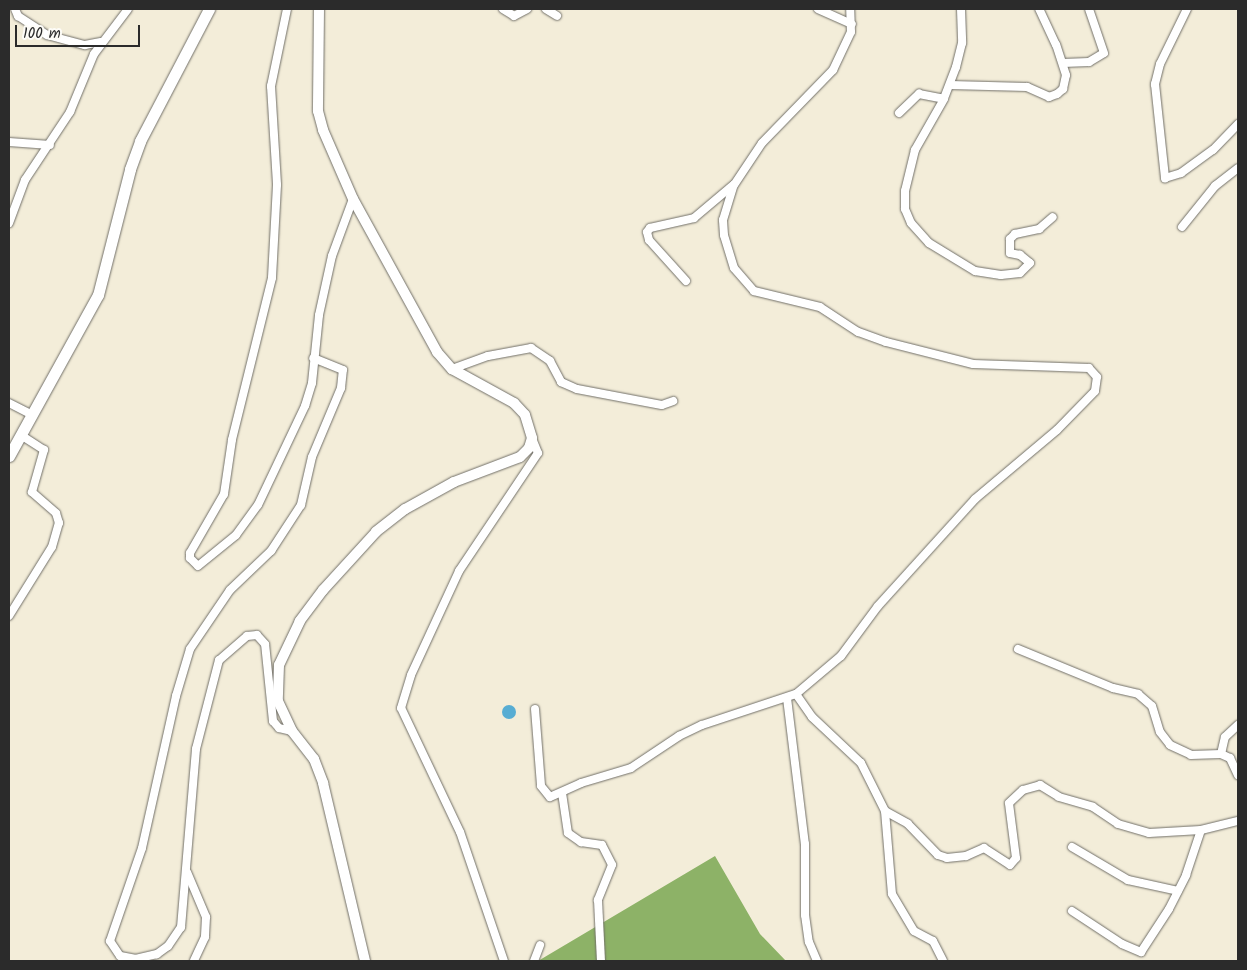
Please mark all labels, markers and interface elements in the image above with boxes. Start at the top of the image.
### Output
scale bar [18,15,142,47]
text: 100 m [23,22,61,46]

